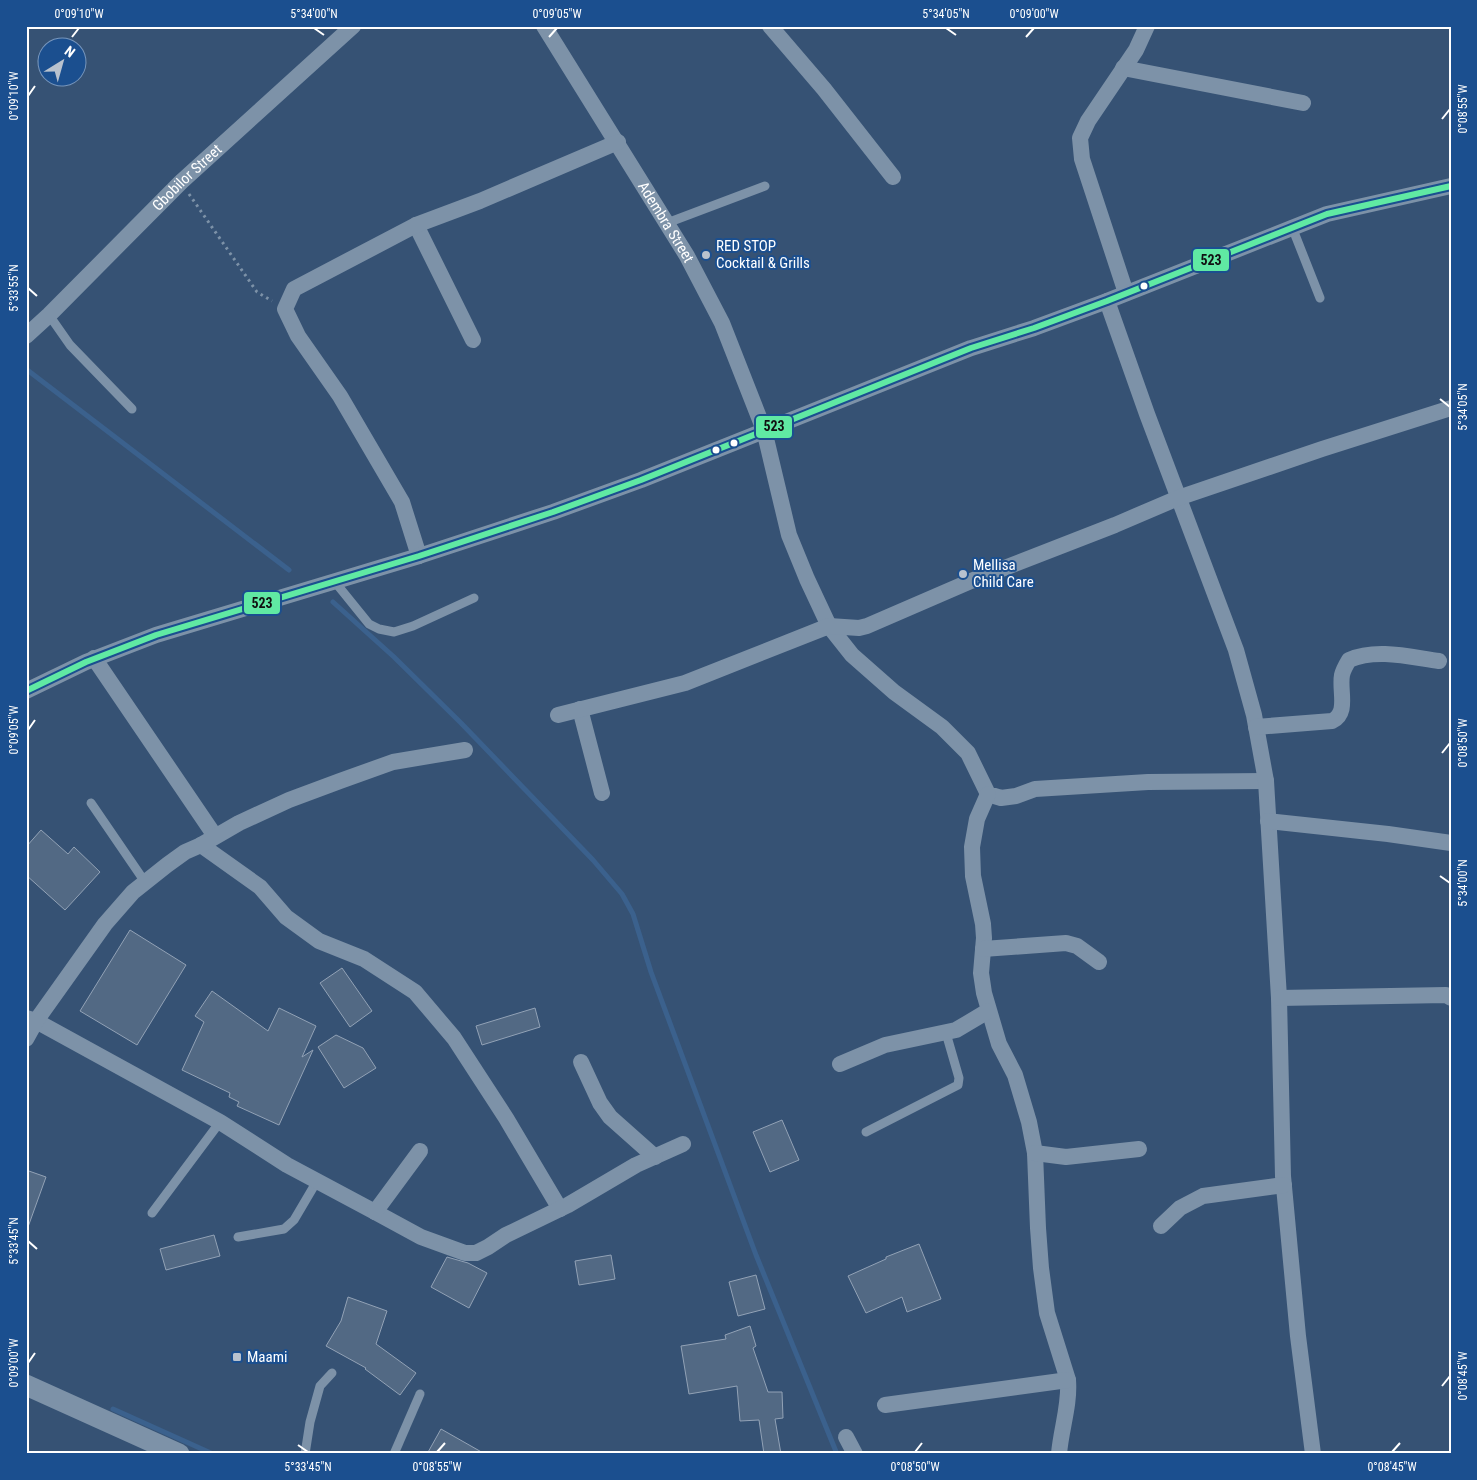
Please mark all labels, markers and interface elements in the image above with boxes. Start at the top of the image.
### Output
text: 0°09'10"W [54,7,104,21]
text: 5°34'00"N [290,7,338,21]
text: 0°09'05"W [532,7,582,21]
text: 5°34'05"N [922,7,970,21]
text: 0°09'00"W [1009,7,1059,21]
north arrow [38,38,88,88]
text: N [62,43,78,61]
text: 0°09'10"W [7,71,21,121]
text: 0°08'55"W [1456,84,1470,134]
street label: Gbobilor Street [149,140,225,215]
street label: Adembra Street [634,178,698,266]
place label: RED STOP Cocktail & Grills [716,237,810,272]
line badge: 523 [1192,248,1230,272]
marker: RED STOP Cocktail & Grills [700,249,712,261]
text: 523 [1200,252,1222,268]
text: 5°33'55"N [7,264,21,312]
unlabelled marker [1139,281,1149,291]
text: 5°34'05"N [1456,383,1470,431]
line badge: 523 [755,415,793,439]
text: 523 [763,418,785,434]
unlabelled marker [729,438,739,448]
unlabelled marker [711,445,721,455]
place label: Mellisa Child Care [973,556,1034,591]
marker: Mellisa Child Care [957,568,969,580]
line badge: 523 [243,591,281,615]
text: 523 [251,595,273,611]
text: 0°09'05"W [7,705,21,755]
text: 0°08'50"W [1456,718,1470,768]
text: 5°34'00"N [1456,859,1470,907]
text: 5°33'45"N [7,1217,21,1265]
text: 0°09'00"W [7,1338,21,1388]
place label: Maami [247,1348,287,1366]
marker: Maami [231,1351,243,1363]
text: 0°08'45"W [1456,1351,1470,1401]
text: 5°33'45"N [284,1460,332,1474]
text: 0°08'55"W [412,1460,462,1474]
text: 0°08'50"W [890,1460,940,1474]
text: 0°08'45"W [1367,1460,1417,1474]

